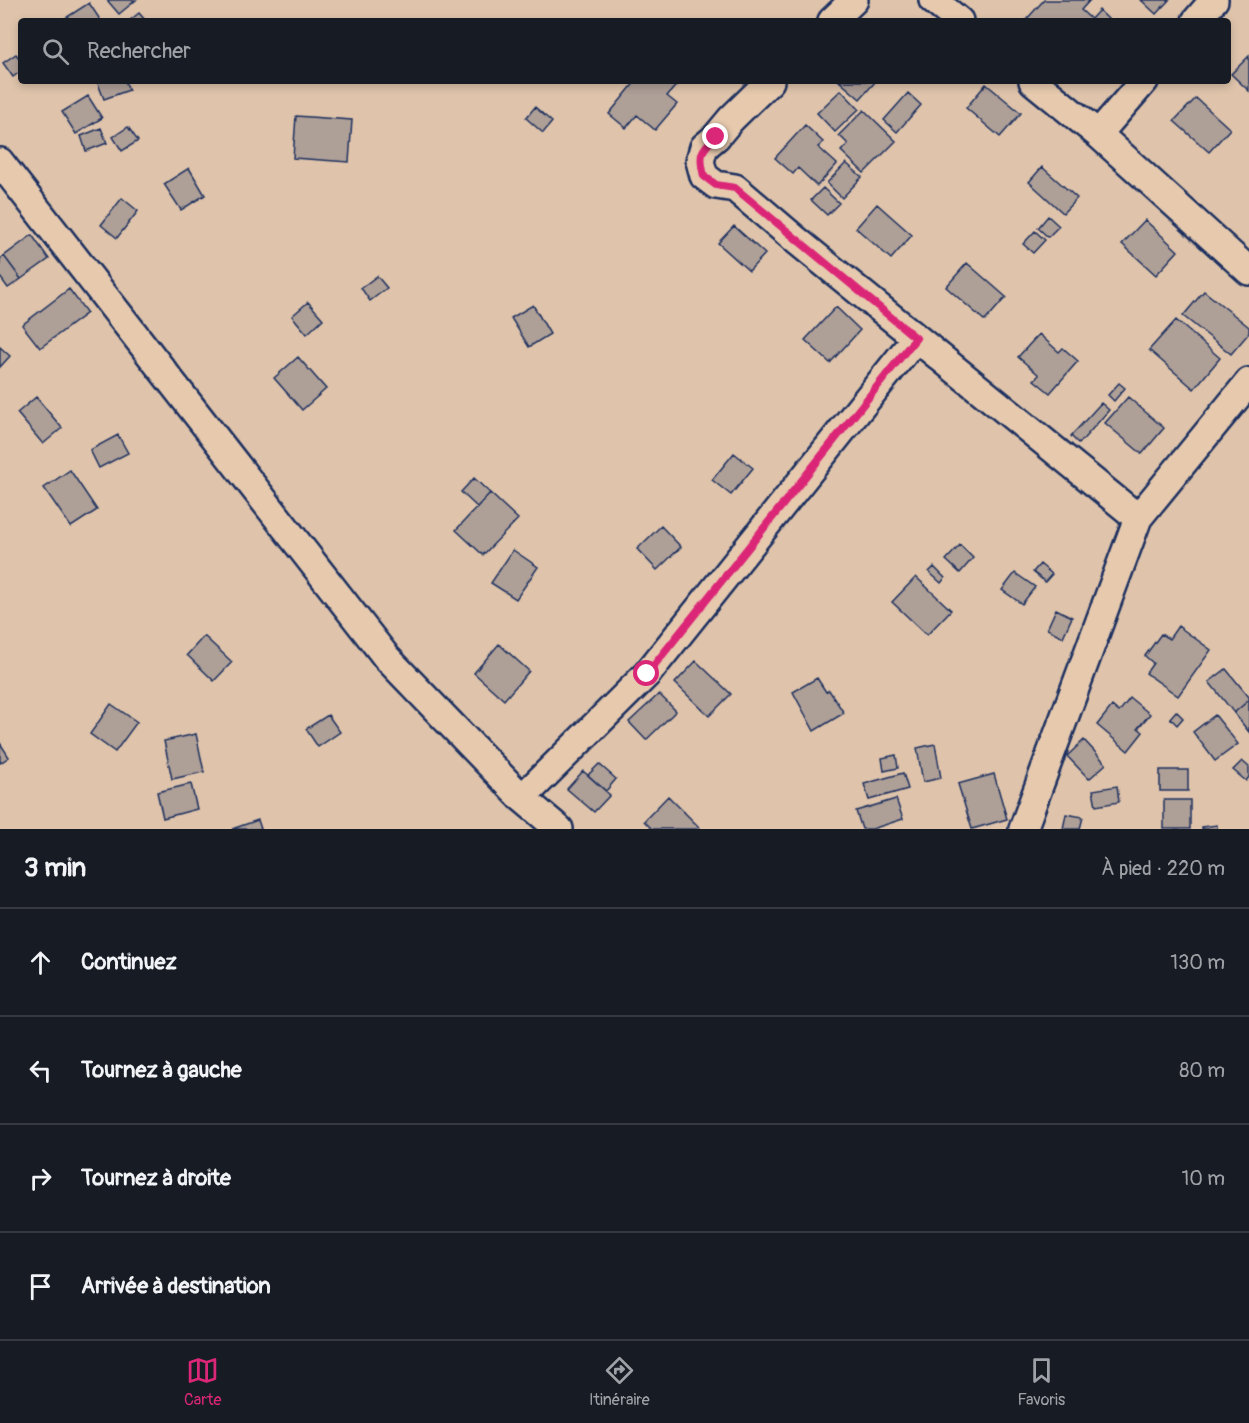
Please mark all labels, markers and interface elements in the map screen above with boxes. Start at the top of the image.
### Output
search box [18,18,1231,84]
icon: search [39,35,72,68]
text: Rechercher [87,37,191,65]
route end [702,123,728,149]
route start [633,660,659,686]
text: 3 min [24,852,86,884]
text: À pied · 220 m [1101,856,1225,881]
icon: ahead [24,946,57,979]
text: Continuez [81,948,177,976]
text: 130 m [1170,950,1225,975]
icon: left [24,1054,57,1087]
text: Tournez à gauche [81,1056,242,1084]
text: 80 m [1179,1058,1225,1083]
icon: right [24,1162,57,1195]
text: Tournez à droite [81,1164,231,1192]
text: 10 m [1181,1166,1225,1191]
icon: arrive [24,1270,57,1303]
text: Arrivée à destination [81,1272,271,1300]
tab: Carte [184,1354,221,1410]
tab: Itinéraire [589,1354,650,1410]
tab: Favoris [1017,1354,1065,1410]

